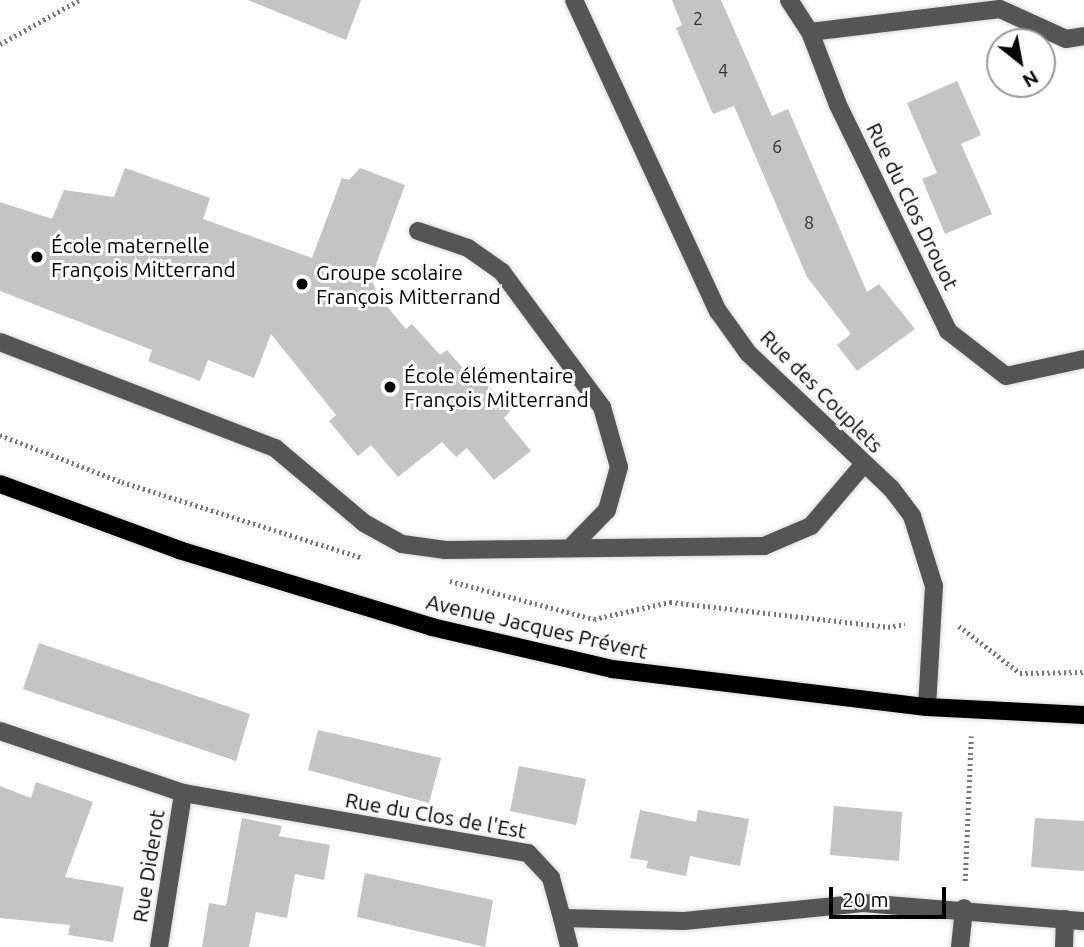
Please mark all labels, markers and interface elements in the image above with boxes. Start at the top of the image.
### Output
house number: 2 [693,7,703,29]
north arrow [986,28,1056,98]
house number: 4 [718,59,728,81]
text: N [1019,66,1043,92]
street label: Rue du Clos Drouot [862,118,964,294]
house number: 6 [772,135,782,157]
house number: 8 [804,211,814,233]
place label: École maternelle François Mitterrand [51,232,236,282]
marker: École maternelle François Mitterrand [29,249,45,265]
place label: Groupe scolaire François Mitterrand [316,259,501,309]
marker: Groupe scolaire François Mitterrand [294,276,310,292]
street label: Rue des Couplets [755,324,889,458]
place label: École élémentaire François Mitterrand [404,362,589,412]
marker: École élémentaire François Mitterrand [382,379,398,395]
street label: Avenue Jacques Prévert [424,588,650,664]
street label: Rue du Clos de l'Est [343,787,529,843]
street label: Rue Diderot [127,808,169,924]
scale bar [832,874,949,918]
text: 20 m [842,887,889,911]

